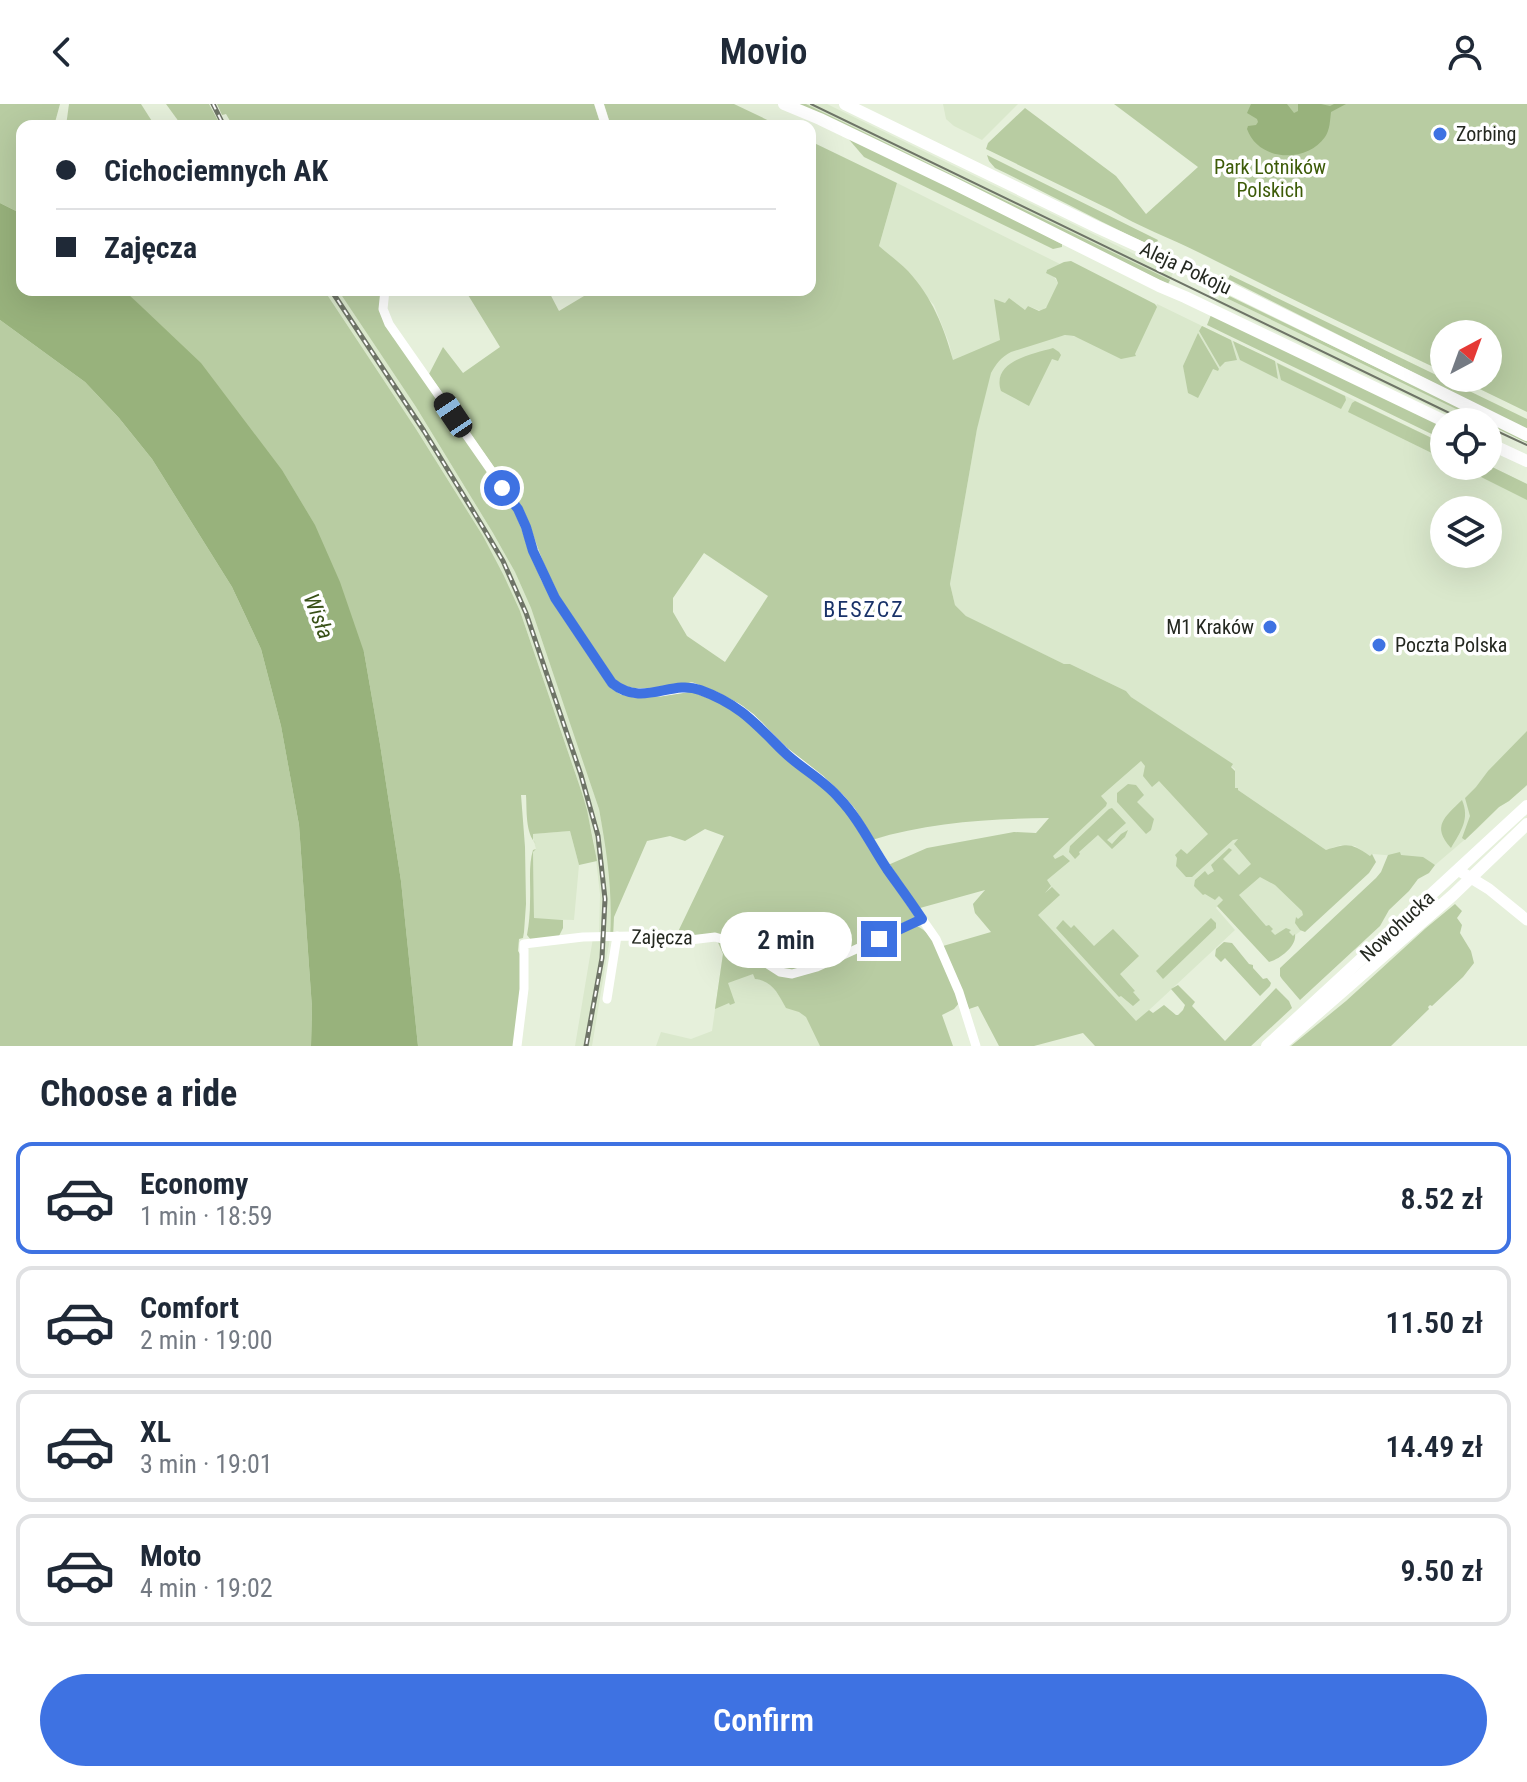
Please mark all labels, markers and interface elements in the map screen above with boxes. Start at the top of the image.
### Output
icon: back [40,30,84,74]
icon: person [1443,30,1487,74]
text: Movio [720,31,807,73]
place label: Zorbing [1456,122,1516,146]
marker: Zorbing [1431,125,1449,143]
text: Cichociemnych AK [104,153,328,188]
park label: Park Lotników Polskich [1214,155,1326,202]
text: Zajęcza [104,230,197,265]
street label: Aleja Pokoju [1136,236,1236,300]
north arrow [1430,320,1502,392]
map controls [1430,320,1502,568]
car [430,388,476,442]
button: locate [1430,408,1502,480]
route start [484,470,520,506]
button: layers [1430,496,1502,568]
water label: Wisła [299,590,339,642]
district label: BESZCZ [823,597,905,622]
place label: M1 Kraków [1166,615,1254,639]
marker: M1 Kraków [1261,618,1279,636]
place label: Poczta Polska [1395,633,1507,657]
marker: Poczta Polska [1370,636,1388,654]
street label: Nowohucka [1355,886,1439,966]
callout: 2 min [719,911,851,967]
route end [861,921,897,957]
street label: Zajęcza [631,924,693,950]
text: 2 min [757,925,815,955]
text: Choose a ride [40,1073,237,1115]
icon: car [44,1162,116,1234]
text: Economy [140,1166,248,1201]
text: 8.52 zł [1400,1181,1483,1216]
text: 1 min · 18:59 [140,1201,273,1231]
icon: car [44,1286,116,1358]
text: Comfort [140,1290,239,1325]
text: 11.50 zł [1385,1305,1483,1340]
text: 2 min · 19:00 [140,1325,273,1355]
icon: car [44,1410,116,1482]
text: XL [140,1414,171,1449]
text: 14.49 zł [1385,1429,1483,1464]
text: 3 min · 19:01 [140,1449,273,1479]
icon: car [44,1534,116,1606]
text: Moto [140,1538,201,1573]
text: 9.50 zł [1400,1553,1483,1588]
text: 4 min · 19:02 [140,1573,273,1603]
button: Confirm [40,1674,1487,1766]

